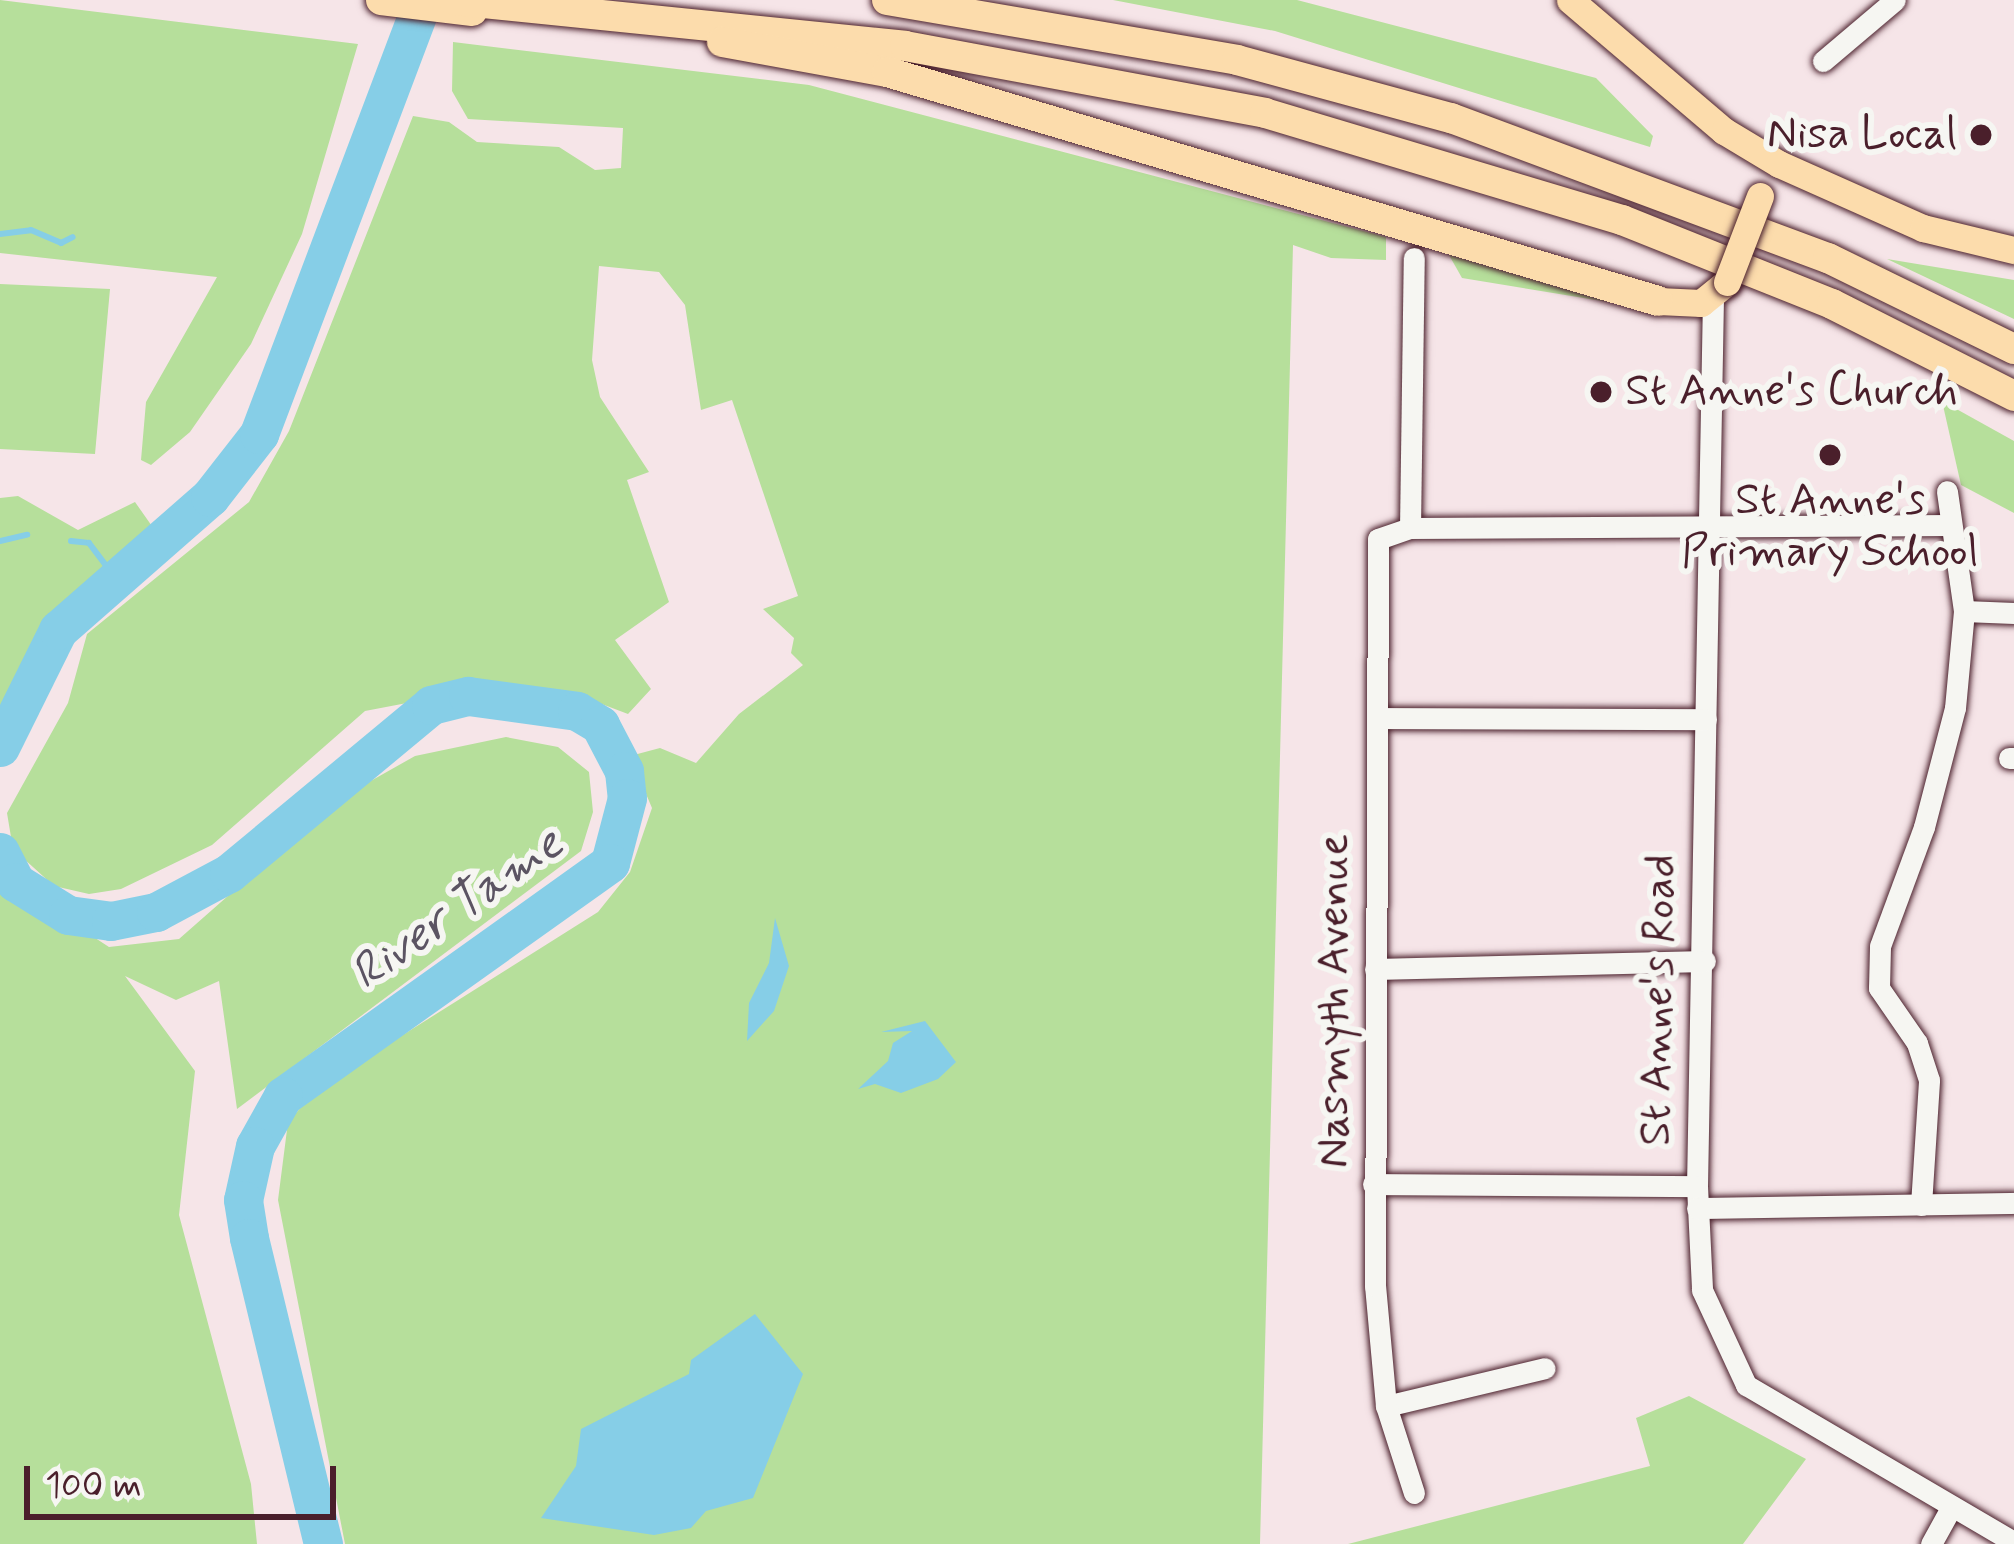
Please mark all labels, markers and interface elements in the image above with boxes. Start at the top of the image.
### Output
place label: Nisa Local [1764,108,1957,162]
marker: Nisa Local [1968,122,1994,148]
place label: St Anne's Church [1625,365,1961,419]
marker: St Anne's Church [1588,379,1614,405]
marker: St Anne's Primary School [1817,442,1843,468]
place label: St Anne's Primary School [1681,474,1979,580]
water label: River Tame [345,819,569,999]
street label: Nasmyth Avenue [1308,834,1362,1168]
street label: St Anne's Road [1630,858,1688,1142]
scale bar [30,1442,342,1516]
text: 100 m [45,1463,142,1510]

